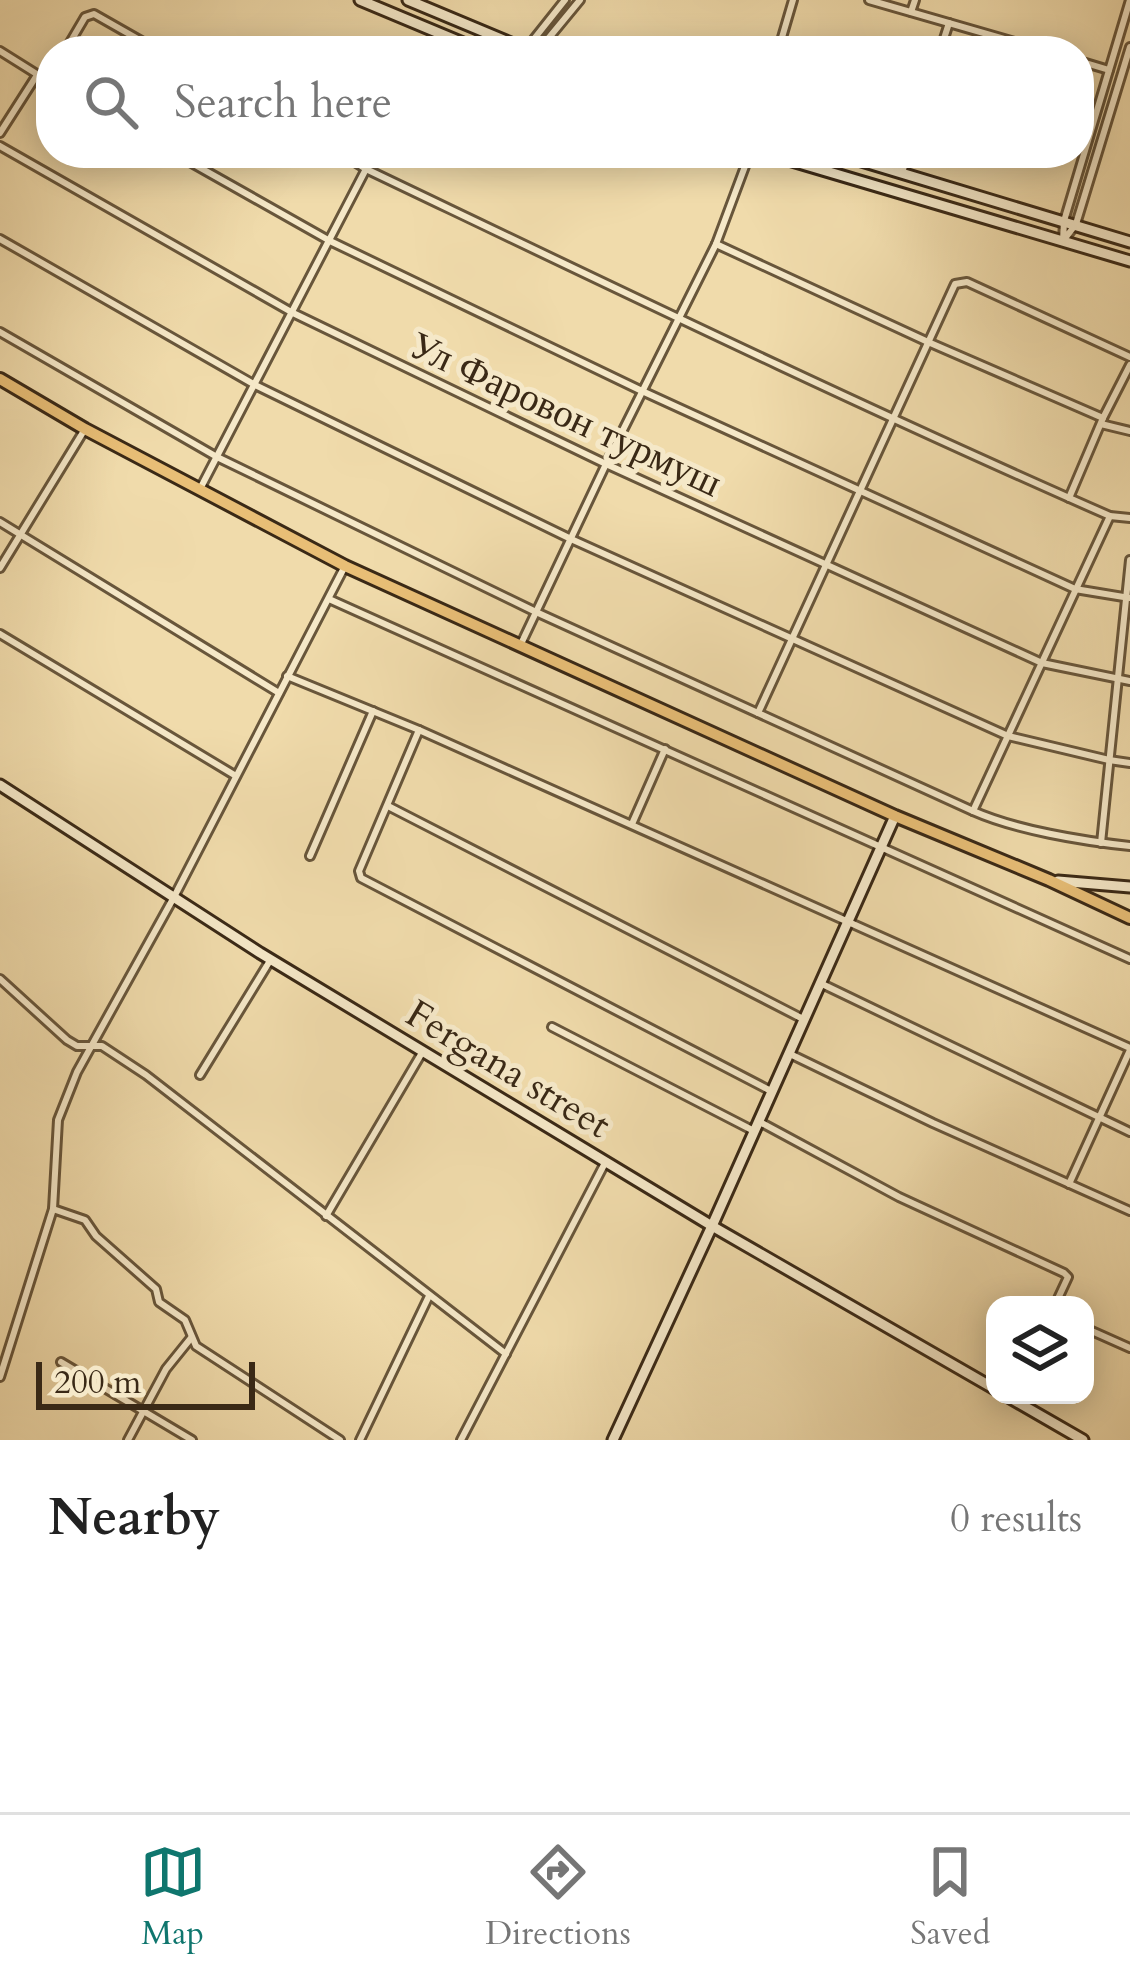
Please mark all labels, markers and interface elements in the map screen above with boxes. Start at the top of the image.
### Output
search box [36,36,1094,168]
icon: search [78,69,144,135]
text: Search here [174,72,392,133]
street label: Ул Фаровон турмуш [401,319,730,510]
street label: Fergana street [396,987,620,1151]
map controls [986,1296,1094,1404]
button: layers [986,1296,1094,1404]
scale bar [36,1356,255,1409]
text: 200 m [54,1360,141,1405]
text: Nearby [48,1483,220,1553]
text: 0 results [950,1492,1082,1545]
tab: Map [140,1839,206,1956]
tab: Directions [485,1839,631,1956]
tab: Saved [910,1839,990,1956]

